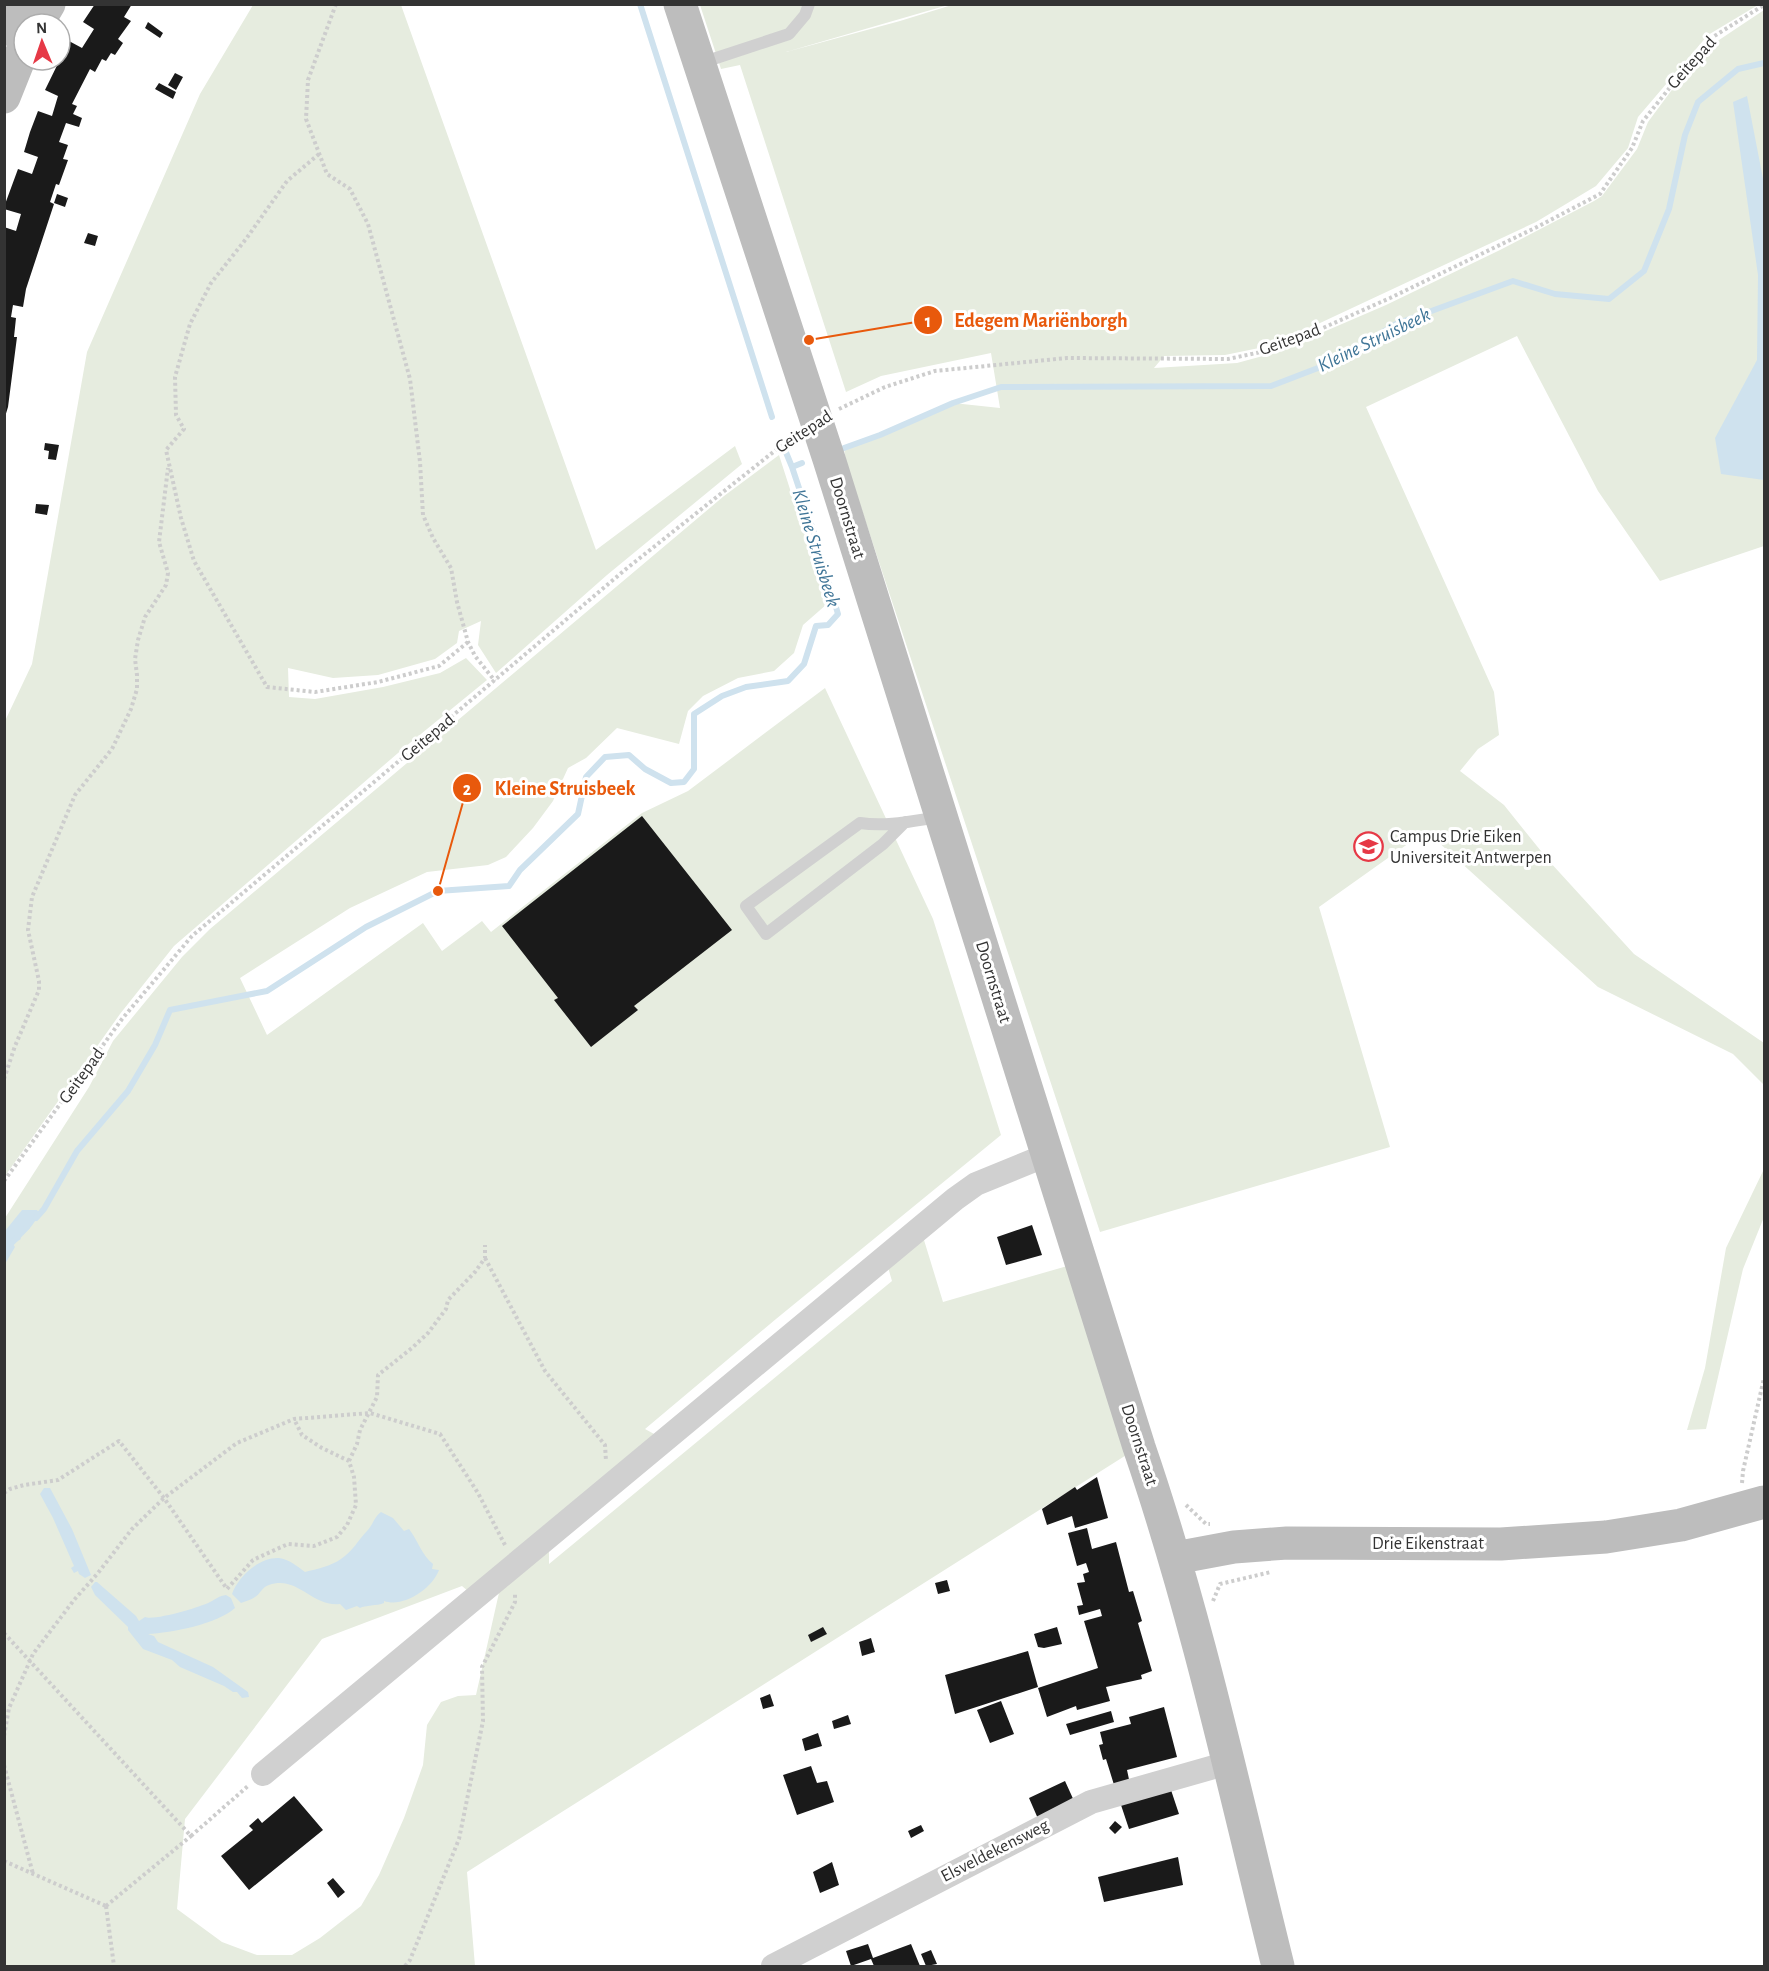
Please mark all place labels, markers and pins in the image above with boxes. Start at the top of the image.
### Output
callout: Edegem Mariënborgh [913,301,1140,339]
callout: Kleine Struisbeek [452,769,647,807]
place label: Campus Drie Eiken Universiteit Antwerpen [1390,828,1552,867]
school or university icon: Campus Drie Eiken Universiteit Antwerpen [1353,831,1385,863]

